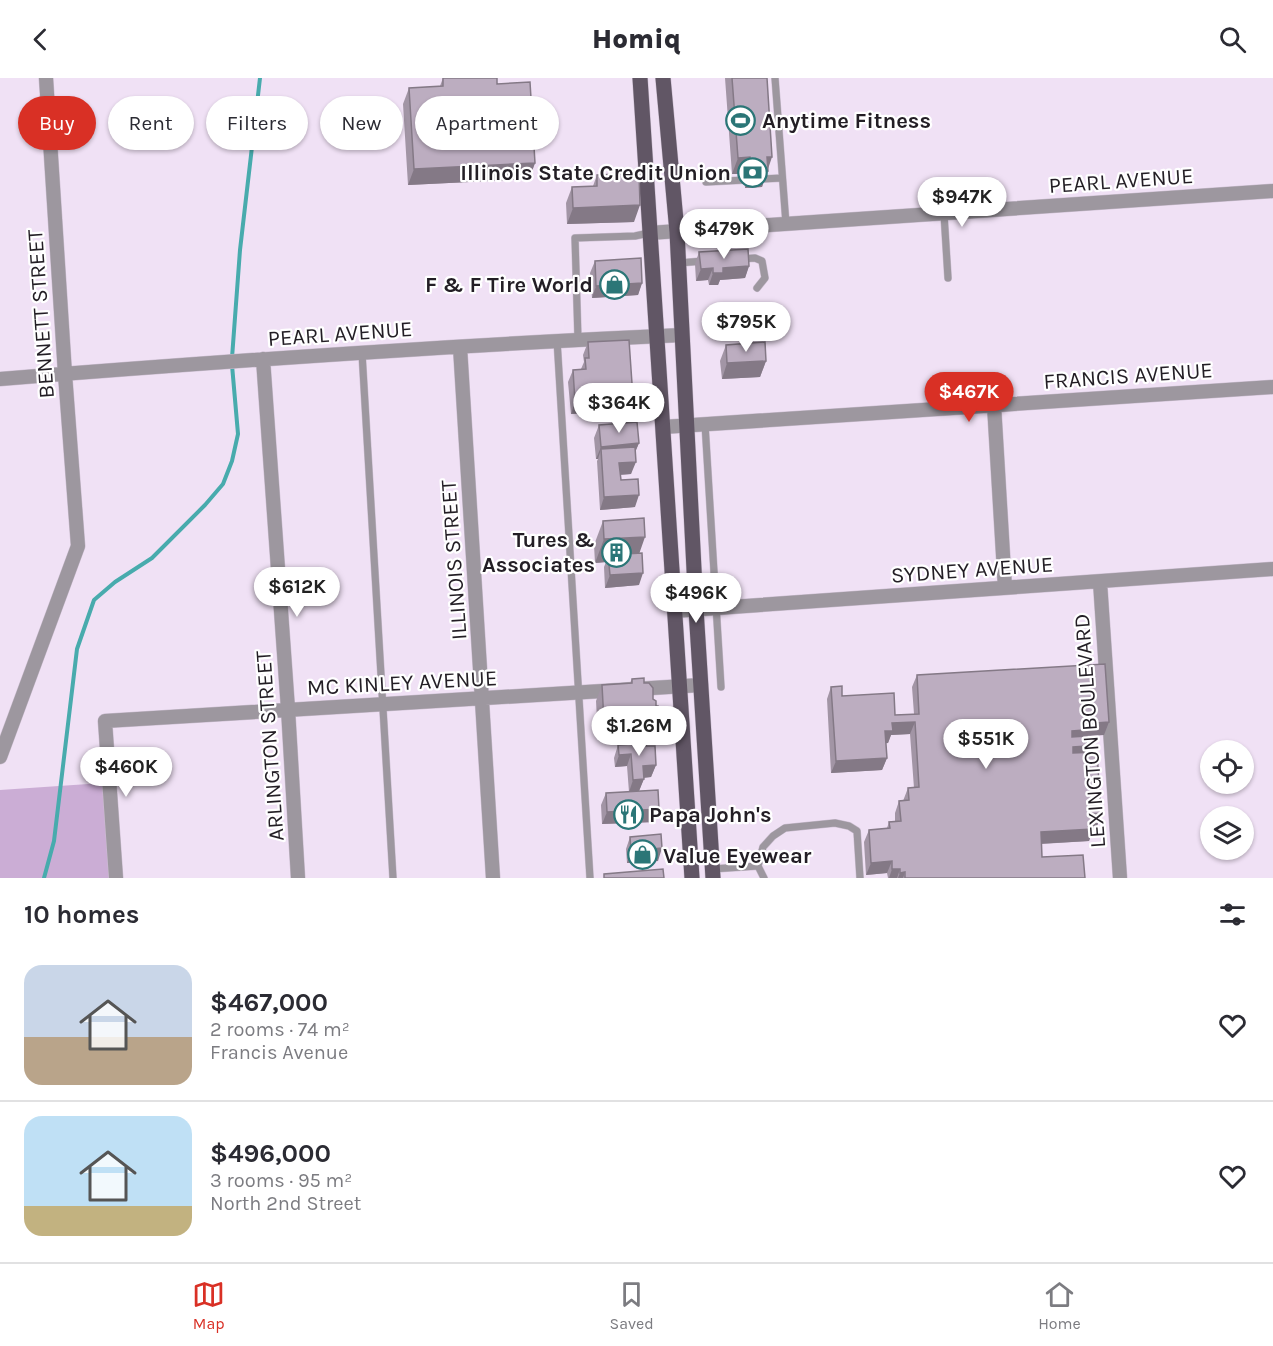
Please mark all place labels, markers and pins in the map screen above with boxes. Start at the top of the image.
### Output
sports icon: Anytime Fitness [725,104,757,136]
place label: Anytime Fitness [762,108,931,134]
bank icon: Illinois State Credit Union [736,156,768,188]
place label: Illinois State Credit Union [460,160,731,186]
pin: $947K [920,177,1004,228]
pin: $479K [682,209,766,260]
shop icon: F & F Tire World [598,268,630,300]
place label: F & F Tire World [425,272,593,298]
pin: $795K [704,302,788,353]
pin: $467K [927,372,1011,423]
pin: $364K [577,383,661,434]
place label: Tures & Associates [482,527,595,578]
building icon: Tures & Associates [600,536,632,568]
pin: $612K [255,567,339,618]
pin: $496K [654,573,738,624]
pin: $1.26M [590,706,688,757]
pin: $551K [944,719,1028,770]
pin: $460K [84,747,168,798]
restaurant icon: Papa John's [612,798,644,830]
place label: Papa John's [649,802,772,828]
shop icon: Value Eyewear [626,839,658,871]
place label: Value Eyewear [663,843,812,869]

